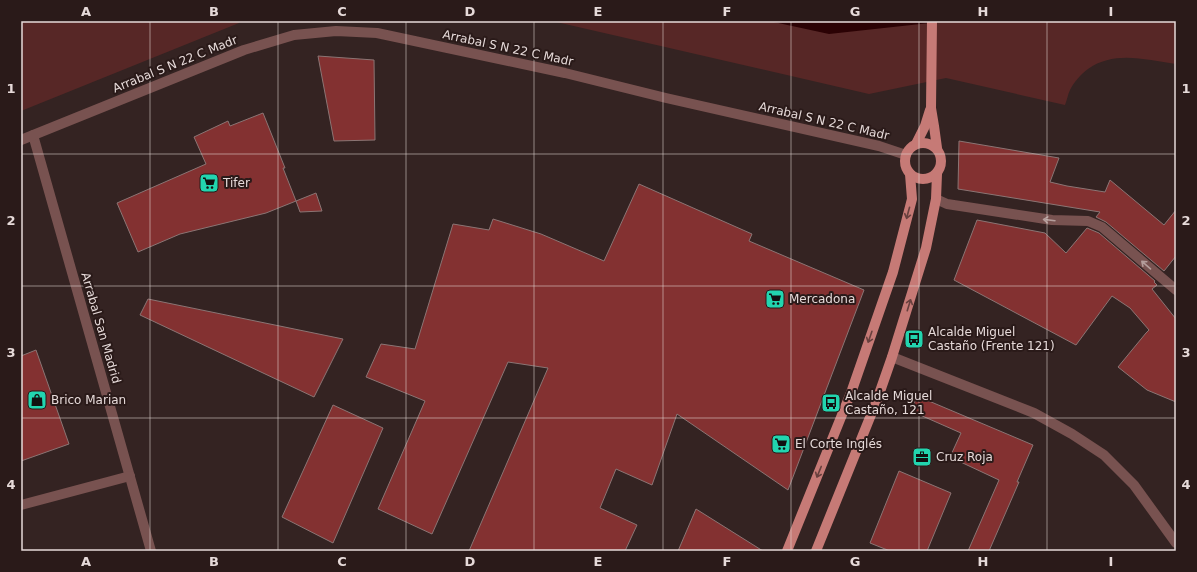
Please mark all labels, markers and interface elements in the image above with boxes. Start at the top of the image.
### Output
text: A [81,4,91,19]
text: B [209,4,219,19]
text: C [337,4,347,19]
text: D [465,4,476,19]
text: E [594,4,602,19]
text: F [723,4,731,19]
text: G [850,4,860,19]
text: H [978,4,988,19]
text: I [1109,4,1113,19]
street label: Arrabal S N 22 C Madr [441,27,575,69]
street label: Arrabal S N 22 C Madr [111,33,239,95]
text: 1 [6,81,16,96]
text: 1 [1181,81,1191,96]
street label: Arrabal S N 22 C Madr [758,99,890,143]
supermarket icon: Tifer [198,172,220,194]
place label: Tifer [222,176,250,190]
one-way arrow [904,206,911,219]
text: 2 [6,213,16,228]
text: 2 [1181,213,1191,228]
one-way arrow [1043,216,1056,224]
one-way arrow [1141,260,1152,269]
street label: Arrabal San Madrid [78,271,124,385]
supermarket icon: Mercadona [764,288,786,310]
place label: Mercadona [789,292,855,306]
one-way arrow [906,299,913,312]
place label: Alcalde Miguel Castaño (Frente 121) [928,325,1055,353]
bus stop icon: Alcalde Miguel Castaño (Frente 121) [903,328,925,350]
one-way arrow [866,331,874,343]
text: 3 [6,345,16,360]
text: 3 [1181,345,1191,360]
shop icon: Brico Marian [26,389,48,411]
place label: Alcalde Miguel Castaño, 121 [845,389,932,417]
bus stop icon: Alcalde Miguel Castaño, 121 [820,392,842,414]
place label: Brico Marian [51,393,126,407]
supermarket icon: El Corte Inglés [770,433,792,455]
place label: El Corte Inglés [795,437,882,451]
office icon: Cruz Roja [911,446,933,468]
place label: Cruz Roja [936,450,993,464]
one-way arrow [815,465,822,477]
text: 4 [6,477,16,492]
text: 4 [1181,477,1191,492]
text: A [81,554,91,569]
text: B [209,554,219,569]
text: C [337,554,347,569]
text: D [465,554,476,569]
text: E [594,554,602,569]
text: F [723,554,731,569]
text: G [850,554,860,569]
text: H [978,554,988,569]
text: I [1109,554,1113,569]

